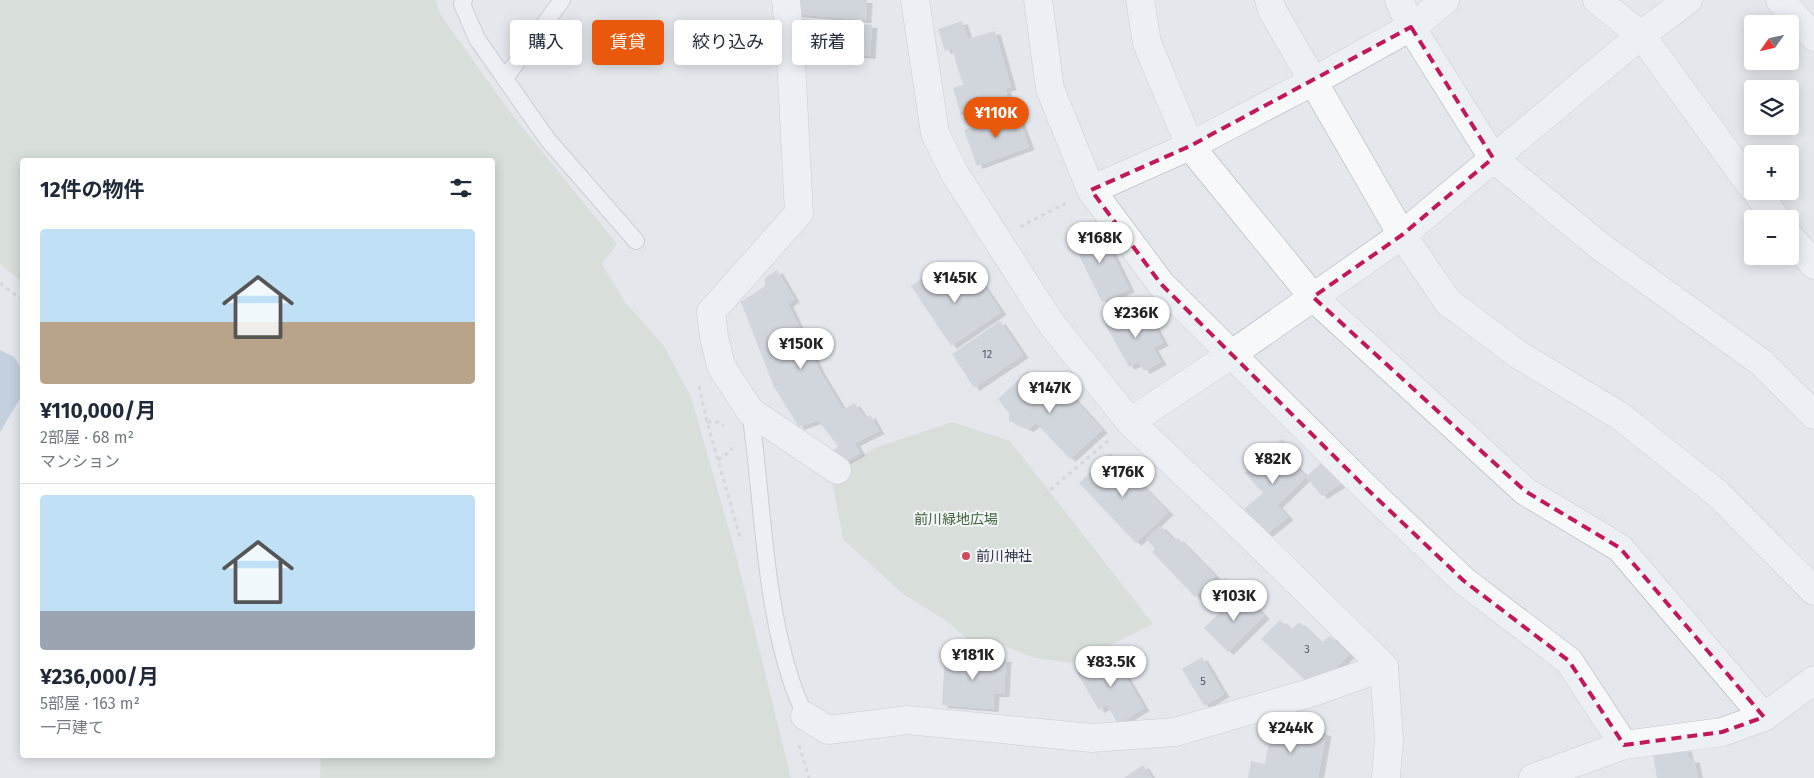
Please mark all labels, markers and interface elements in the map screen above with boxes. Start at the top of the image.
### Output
north arrow [1744,15,1799,70]
map controls [1744,15,1799,265]
chip: 購入 [510,20,582,65]
chip: 賃貸 [592,20,664,65]
chip: 絞り込み [674,20,782,65]
chip: 新着 [792,20,864,65]
button: layers [1744,80,1799,135]
pin: ¥110K [961,96,1031,139]
text: ¥110K [975,103,1017,122]
button: + [1744,145,1799,200]
icon: filters [447,174,475,202]
text: 12件の物件 [40,177,145,203]
button: − [1744,210,1799,265]
pin: ¥168K [1065,222,1135,264]
text: ¥168K [1078,228,1122,247]
icon: home [213,262,303,352]
pin: ¥145K [920,262,990,304]
text: ¥145K [933,268,977,287]
pin: ¥236K [1101,296,1171,339]
text: ¥236K [1114,303,1158,322]
pin: ¥150K [766,328,836,370]
text: ¥150K [779,334,823,353]
house number: 12 [982,348,992,361]
pin: ¥147K [1015,372,1085,414]
text: ¥147K [1029,378,1071,397]
text: ¥110,000/月 [40,398,156,424]
text: 2部屋 · 68 m² [40,428,134,447]
pin: ¥82K [1243,442,1303,485]
text: ¥82K [1255,449,1291,468]
text: マンション [40,452,120,471]
pin: ¥176K [1088,456,1158,498]
text: ¥176K [1102,462,1144,481]
park label: 前川緑地広場 [914,511,998,528]
icon: home [213,527,303,617]
place label: 前川神社 [976,548,1032,565]
marker: 前川神社 [960,550,972,562]
pin: ¥103K [1199,580,1269,622]
text: ¥103K [1212,586,1256,605]
pin: ¥181K [938,638,1008,681]
house number: 3 [1304,643,1310,656]
text: ¥181K [952,645,994,664]
pin: ¥83.5K [1070,646,1152,688]
text: ¥83.5K [1086,652,1136,671]
text: ¥236,000/月 [40,664,159,690]
house number: 5 [1200,675,1206,688]
text: 5部屋 · 163 m² [40,694,140,713]
pin: ¥244K [1256,712,1326,754]
text: 一戸建て [40,718,104,737]
text: ¥244K [1269,718,1313,737]

